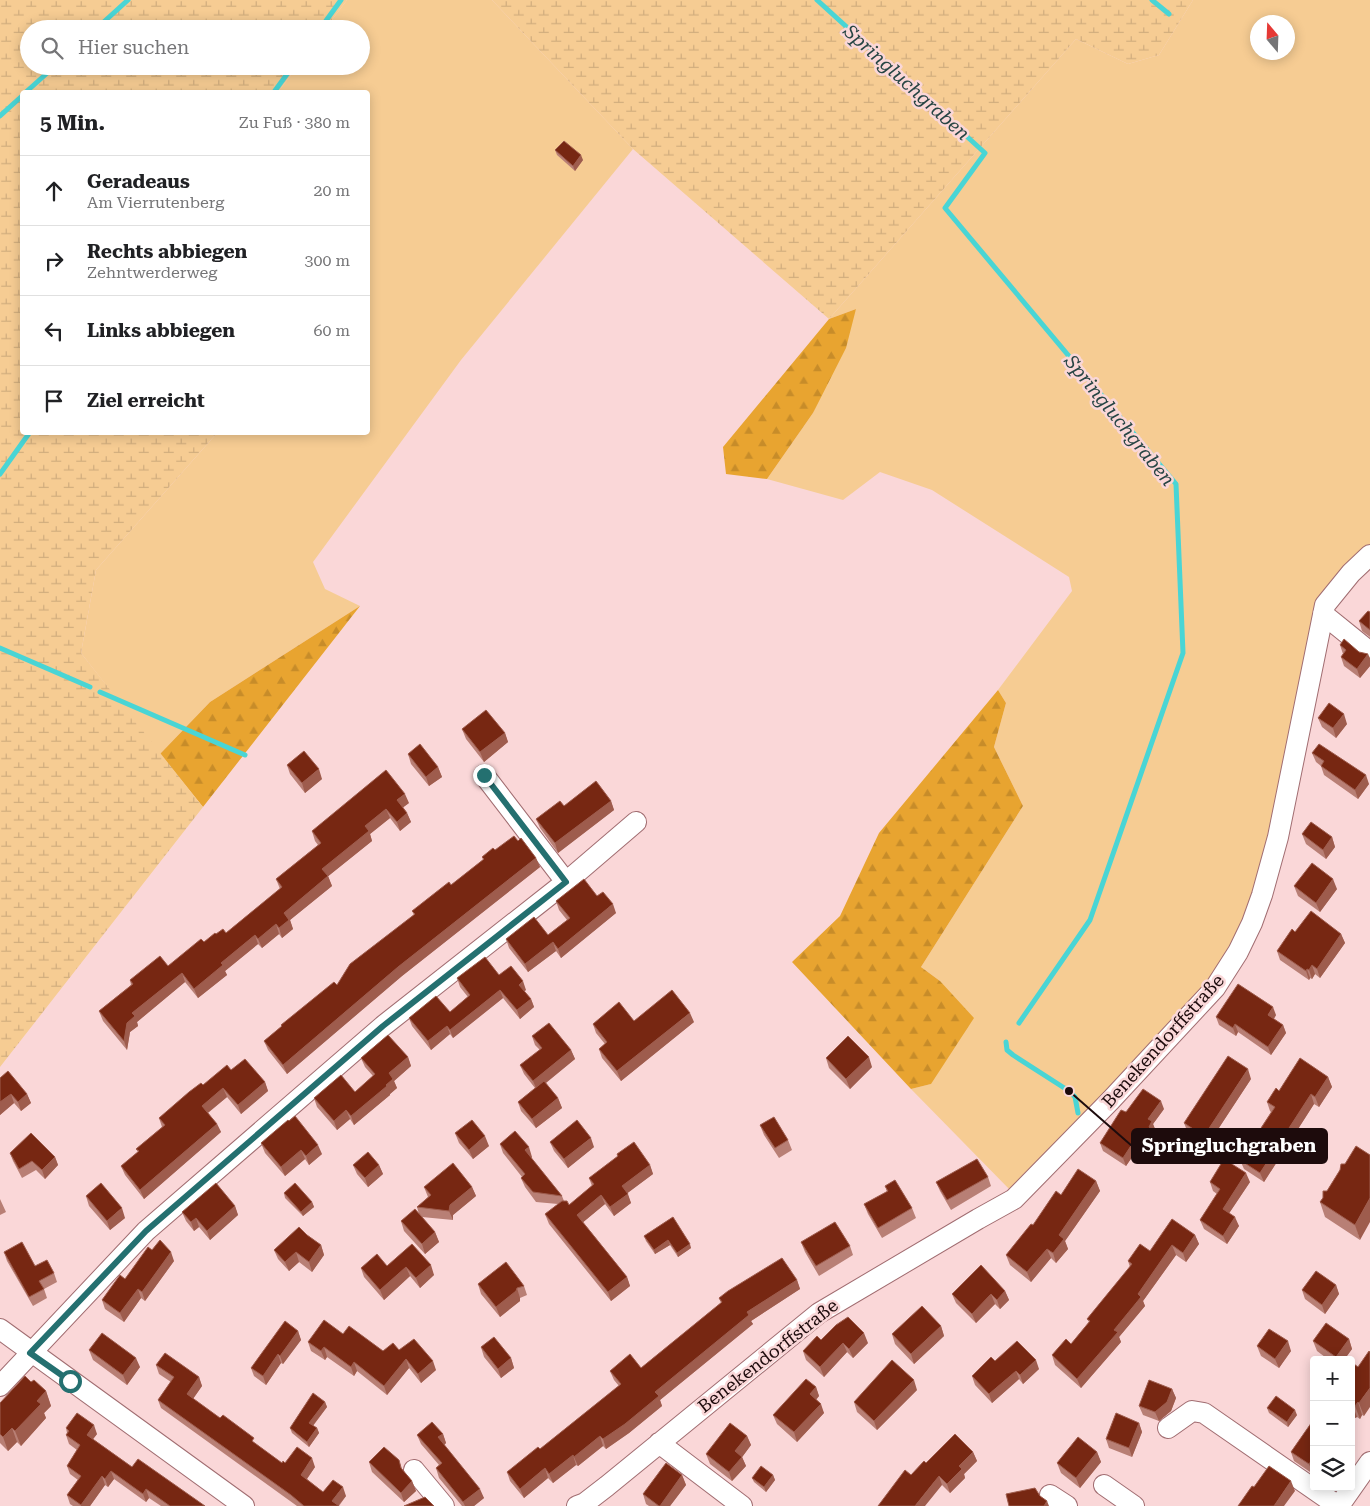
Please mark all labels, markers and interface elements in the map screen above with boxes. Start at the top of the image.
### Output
north arrow [1250,15,1295,60]
water label: Springluchgraben [838,19,975,145]
search box [20,20,370,75]
icon: search [38,34,66,62]
text: Hier suchen [78,36,189,59]
text: 5 Min. [40,111,105,135]
text: Zu Fuß · 380 m [239,113,350,132]
text: Geradeaus [87,170,190,193]
icon: ahead [40,177,68,205]
text: 20 m [313,181,350,200]
text: Am Vierrutenberg [87,193,224,212]
text: Rechts abbiegen [87,240,247,263]
icon: right [40,247,68,275]
text: 300 m [304,251,350,270]
text: Zehntwerderweg [87,263,217,282]
icon: left [40,317,68,345]
text: Links abbiegen [87,319,235,342]
text: 60 m [313,321,350,340]
water label: Springluchgraben [1059,349,1180,491]
icon: arrive [40,387,68,415]
text: Ziel erreicht [87,389,205,412]
route end [473,764,496,787]
street label: Benekendorffstraße [1097,970,1228,1112]
callout: Springluchgraben [1132,1129,1327,1163]
text: Springluchgraben [1142,1134,1317,1157]
street label: Benekendorffstraße [693,1294,842,1417]
map controls [1310,1356,1355,1491]
button: + [1310,1356,1355,1401]
route start [59,1370,82,1393]
button: − [1310,1401,1355,1446]
button: layers [1310,1446,1355,1491]

